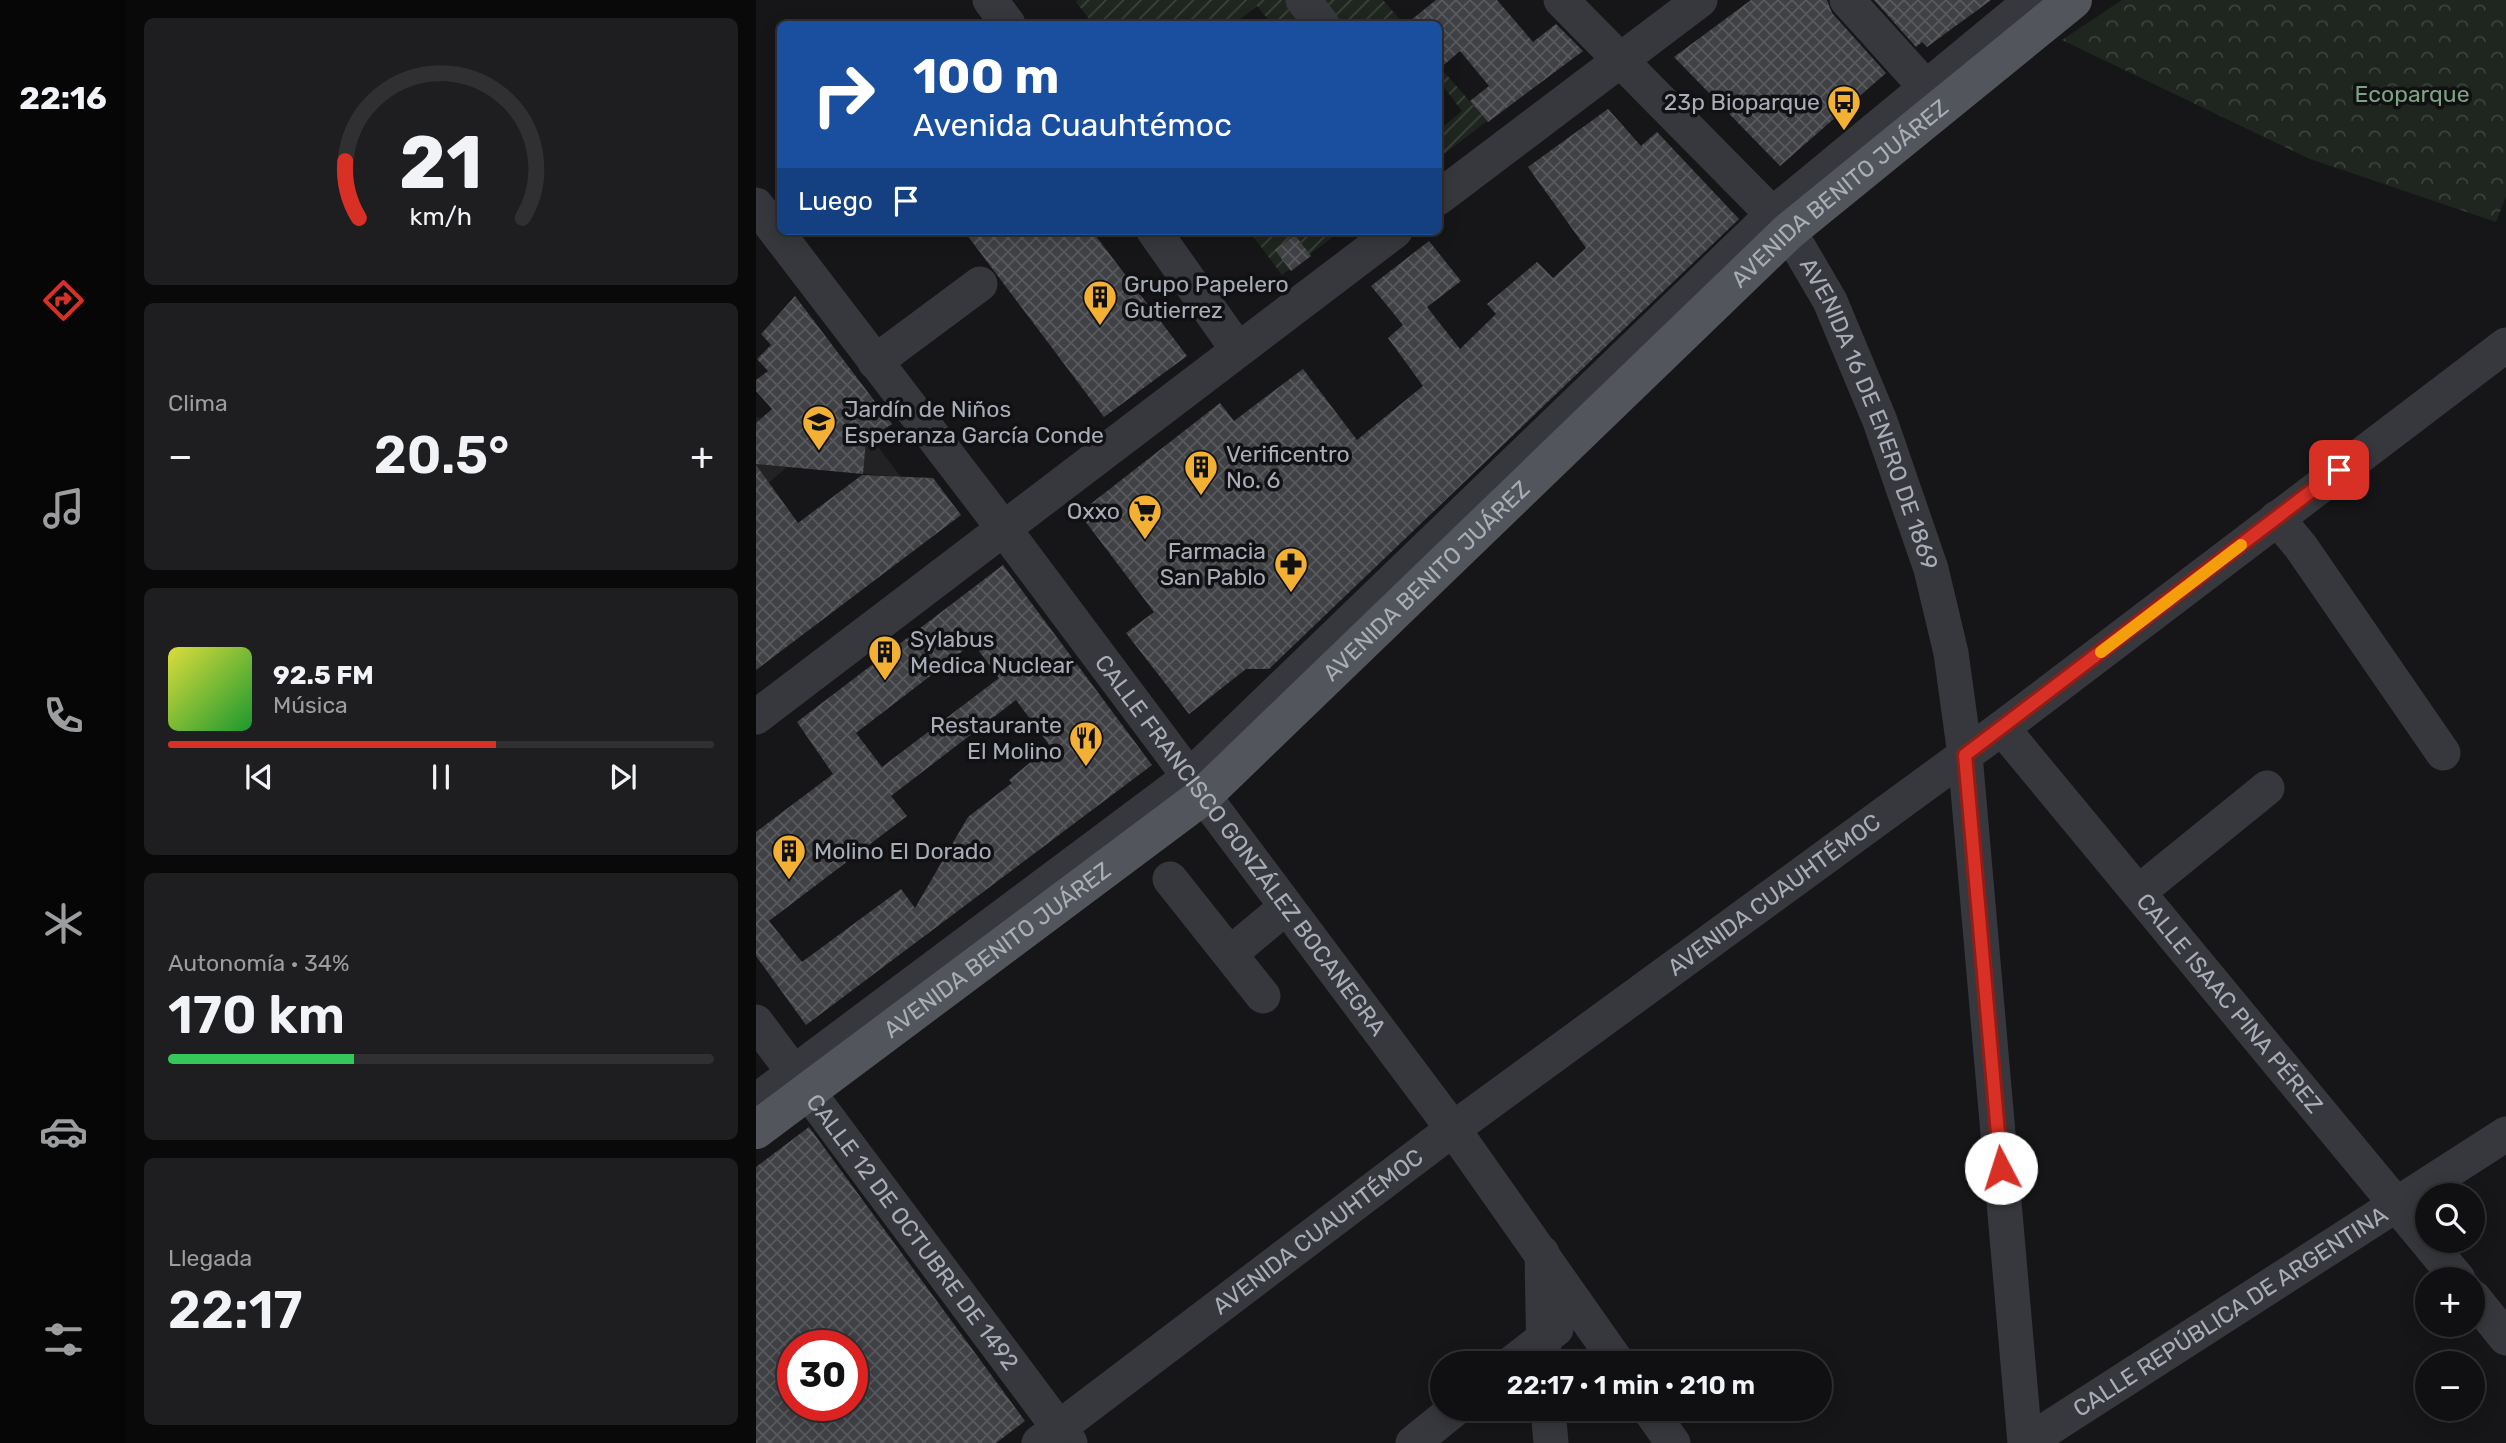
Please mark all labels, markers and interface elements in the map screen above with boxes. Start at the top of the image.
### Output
text: 100 m [913,47,1059,105]
icon: right [798,49,889,140]
text: 22:16 [19,79,107,117]
park label: Ecoparque [2354,80,2470,108]
bus stop icon: 23p Bioparque [1825,83,1863,132]
place label: 23p Bioparque [1664,88,1820,116]
street label: AVENIDA BENITO JUÁREZ [1725,93,1954,293]
text: Avenida Cuauhtémoc [913,106,1232,144]
text: 21 [399,120,483,206]
icon: arrive [887,182,925,220]
text: Luego [798,186,873,217]
text: km/h [410,201,472,230]
street label: AVENIDA 16 DE ENERO DE 1869 [1794,253,1944,573]
place label: Grupo Papelero Gutierrez [1124,270,1289,324]
icon: directions [39,276,88,325]
building icon: Grupo Papelero Gutierrez [1081,278,1119,327]
text: Clima [168,389,228,417]
place label: Jardín de Niños Esperanza García Conde [844,395,1104,449]
school or university icon: Jardín de Niños Esperanza García Conde [800,403,838,452]
text: 20.5° [374,424,509,486]
text: − [168,433,193,479]
text: + [690,433,714,479]
place label: Verificentro No. 6 [1226,440,1350,494]
pin [2309,440,2369,500]
building icon: Verificentro No. 6 [1182,448,1220,497]
icon: arrive [2320,451,2358,489]
street label: AVENIDA BENITO JUÁREZ [1317,475,1535,687]
icon: music [39,484,88,533]
supermarket icon: Oxxo [1126,492,1164,541]
place label: Oxxo [1067,497,1120,525]
place label: Farmacia San Pablo [1160,537,1266,591]
pharmacy icon: Farmacia San Pablo [1272,545,1310,594]
place label: Sylabus Medica Nuclear [910,625,1074,679]
building icon: Sylabus Medica Nuclear [866,633,904,682]
street label: CALLE FRANCISCO GONZÁLEZ BOCANEGRA [1089,649,1392,1041]
text: 92.5 FM [273,660,374,691]
icon: phone [39,691,88,740]
text: Música [273,691,348,719]
place label: Restaurante El Molino [930,711,1062,765]
restaurant icon: Restaurante El Molino [1067,719,1105,768]
icon: previous [240,758,278,796]
icon: pause [422,758,460,796]
icon: next [604,758,642,796]
street label: AVENIDA CUAUHTÉMOC [1662,808,1886,982]
building icon: Molino El Dorado [770,832,808,881]
place label: Molino El Dorado [814,837,992,865]
street label: AVENIDA BENITO JUÁREZ [878,856,1116,1044]
street label: CALLE ISAAC PINA PÉREZ [2131,887,2329,1119]
icon: climate [39,899,88,948]
text: Autonomía · 34% [168,949,350,977]
text: 170 km [168,984,345,1046]
street label: CALLE 12 DE OCTUBRE DE 1492 [801,1088,1025,1376]
icon: car [39,1107,88,1156]
position arrow [1964,1131,2038,1205]
street label: AVENIDA CUAUHTÉMOC [1207,1143,1429,1320]
map controls [2415,1183,2485,1421]
button: search [2415,1183,2485,1253]
street label: CALLE REPÚBLICA DE ARGENTINA [2068,1200,2393,1423]
text: Llegada [168,1244,252,1272]
button: + [2415,1267,2485,1337]
text: 22:17 [168,1279,303,1341]
icon: filters [39,1315,88,1364]
speed limit sign: 30 [777,1330,868,1421]
button: − [2415,1351,2485,1421]
text: 22:17 · 1 min · 210 m [1507,1370,1755,1401]

